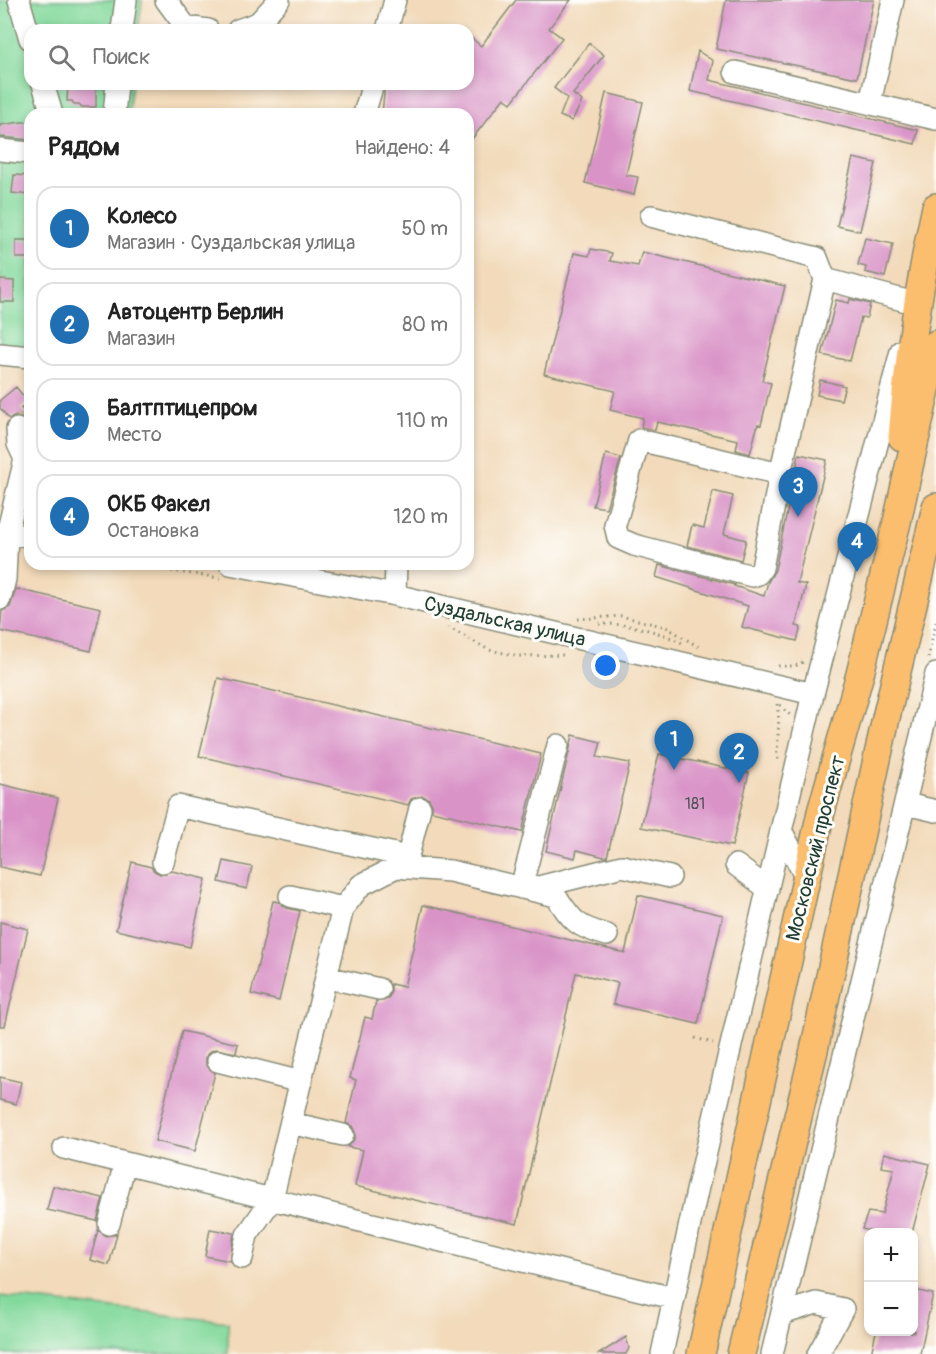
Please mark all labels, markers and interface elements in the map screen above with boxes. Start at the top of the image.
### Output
search box [24,24,474,90]
icon: search [45,41,78,74]
text: Поиск [93,43,150,71]
text: Рядом [48,131,120,163]
text: Найдено: 4 [355,135,450,160]
text: Колесо [107,202,177,230]
text: 1 [66,216,73,241]
text: 50 m [401,216,448,241]
text: Магазин · Суздальская улица [107,230,355,255]
text: Автоцентр Берлин [107,298,284,326]
text: 2 [64,312,75,337]
text: 80 m [402,312,448,337]
text: Магазин [107,326,175,351]
text: Балтптицепром [107,394,258,422]
text: 3 [64,408,75,433]
text: 110 m [397,408,448,433]
text: Место [107,422,162,447]
pin: 3 [778,468,818,517]
text: ОКБ Факел [107,490,210,518]
text: 4 [64,504,75,529]
text: 120 m [393,504,448,529]
text: Остановка [107,518,199,543]
pin: 4 [838,522,876,572]
street label: Суздальская улица [422,591,588,652]
your location [591,651,620,680]
pin: 1 [654,720,694,770]
pin: 2 [720,734,758,783]
street label: Московский проспект [780,753,851,944]
house number: 181 [685,794,705,814]
map controls [864,1228,918,1336]
button: + [864,1228,918,1282]
button: − [864,1282,918,1336]

